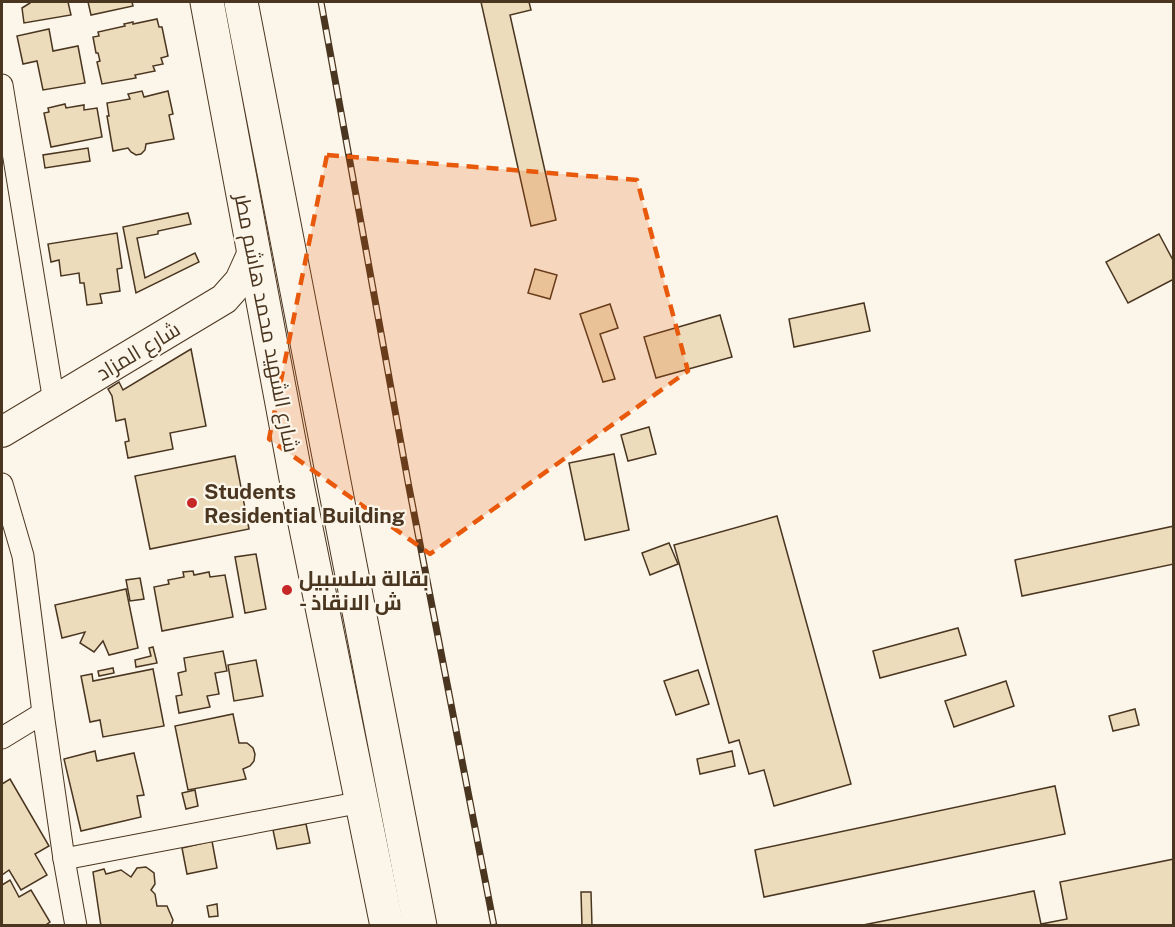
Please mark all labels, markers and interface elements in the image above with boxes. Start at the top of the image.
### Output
street label: شارع الشهيد محمد هاشم مطر [227,191,304,455]
street label: شارع المزاد [91,316,186,388]
place label: Students Residential Building [204,479,405,528]
marker: Students Residential Building [185,496,199,510]
place label: بقالة سلسبيل - ش الانقاذ [299,566,429,615]
marker: بقالة سلسبيل - ش الانقاذ [280,583,294,597]

